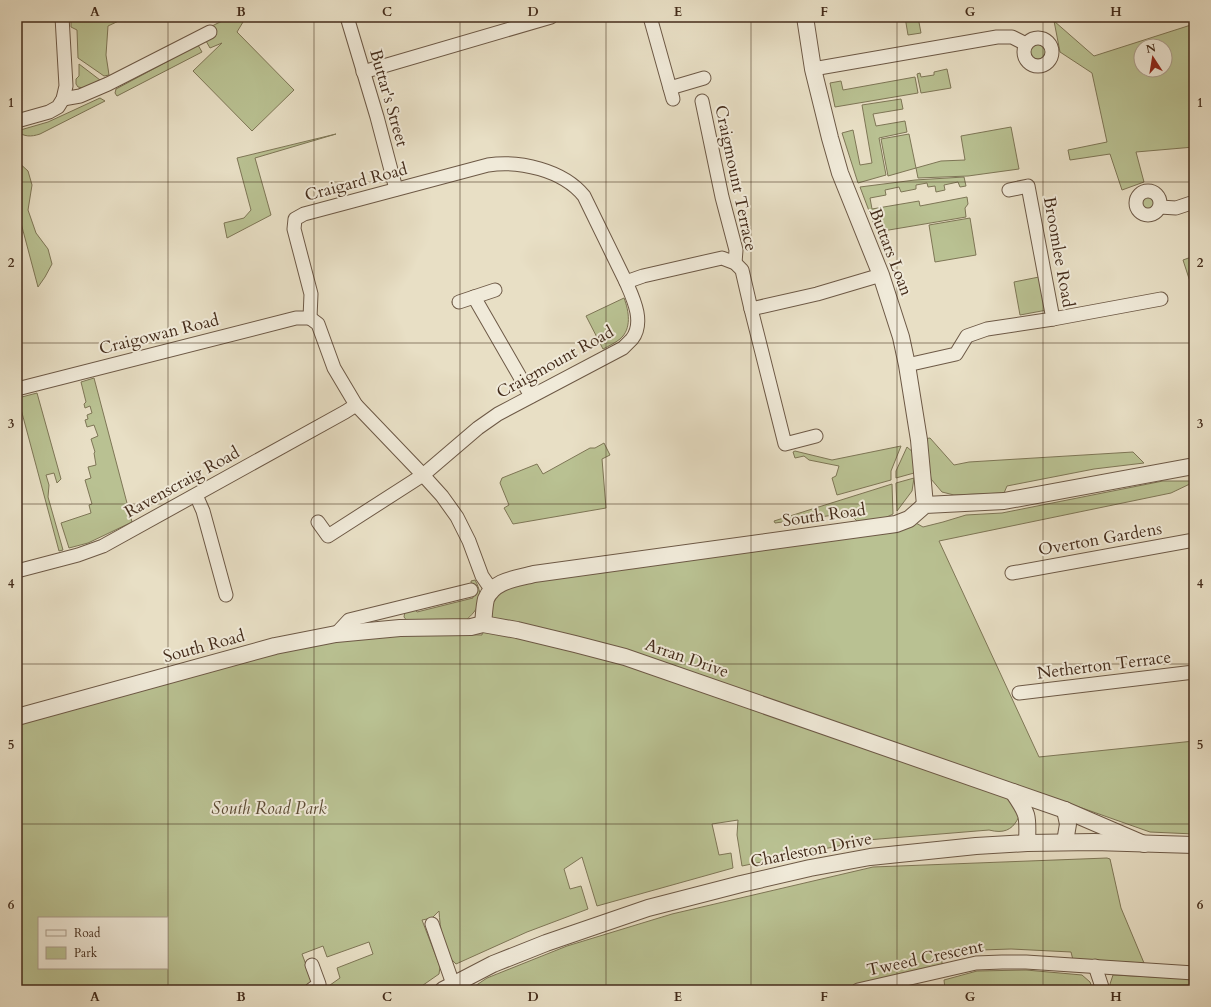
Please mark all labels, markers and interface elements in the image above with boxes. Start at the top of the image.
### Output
text: A [90,3,100,21]
text: B [236,3,246,21]
text: C [382,3,392,21]
text: D [527,3,539,21]
text: E [674,3,682,21]
text: F [820,3,828,21]
text: G [965,3,976,21]
text: H [1110,3,1122,21]
north arrow [1133,38,1173,78]
text: N [1145,40,1158,57]
street label: Buttar's Street [364,47,414,150]
text: 1 [8,94,14,112]
text: 1 [1197,94,1203,112]
street label: Craigmount Terrace [709,103,763,253]
street label: Craigard Road [302,157,410,207]
street label: Broomlee Road [1038,195,1080,309]
street label: Buttars Loan [864,205,918,299]
text: 2 [8,254,15,272]
text: 2 [1197,254,1204,272]
street label: Craigowan Road [97,308,221,360]
street label: Craigmount Road [492,320,618,404]
text: 3 [8,415,15,433]
text: 3 [1197,415,1204,433]
street label: Ravenscraig Road [120,441,244,523]
street label: South Road [781,498,867,532]
street label: Overton Gardens [1036,517,1164,561]
text: 4 [8,575,15,593]
text: 4 [1197,575,1204,593]
street label: South Road [161,624,247,668]
street label: Arran Drive [642,633,732,683]
street label: Netherton Terrace [1036,645,1172,685]
text: 5 [8,736,14,754]
text: 5 [1197,736,1203,754]
park label: South Road Park [211,797,327,820]
street label: Charleston Drive [748,827,874,873]
text: 6 [8,896,15,914]
text: 6 [1197,896,1204,914]
legend [38,917,168,969]
text: Road [74,925,101,941]
street label: Tweed Crescent [865,934,986,982]
text: Park [74,945,98,961]
text: A [90,988,100,1006]
text: B [236,988,246,1006]
text: C [382,988,392,1006]
text: D [527,988,539,1006]
text: E [674,988,682,1006]
text: F [820,988,828,1006]
text: G [965,988,976,1006]
text: H [1110,988,1122,1006]

